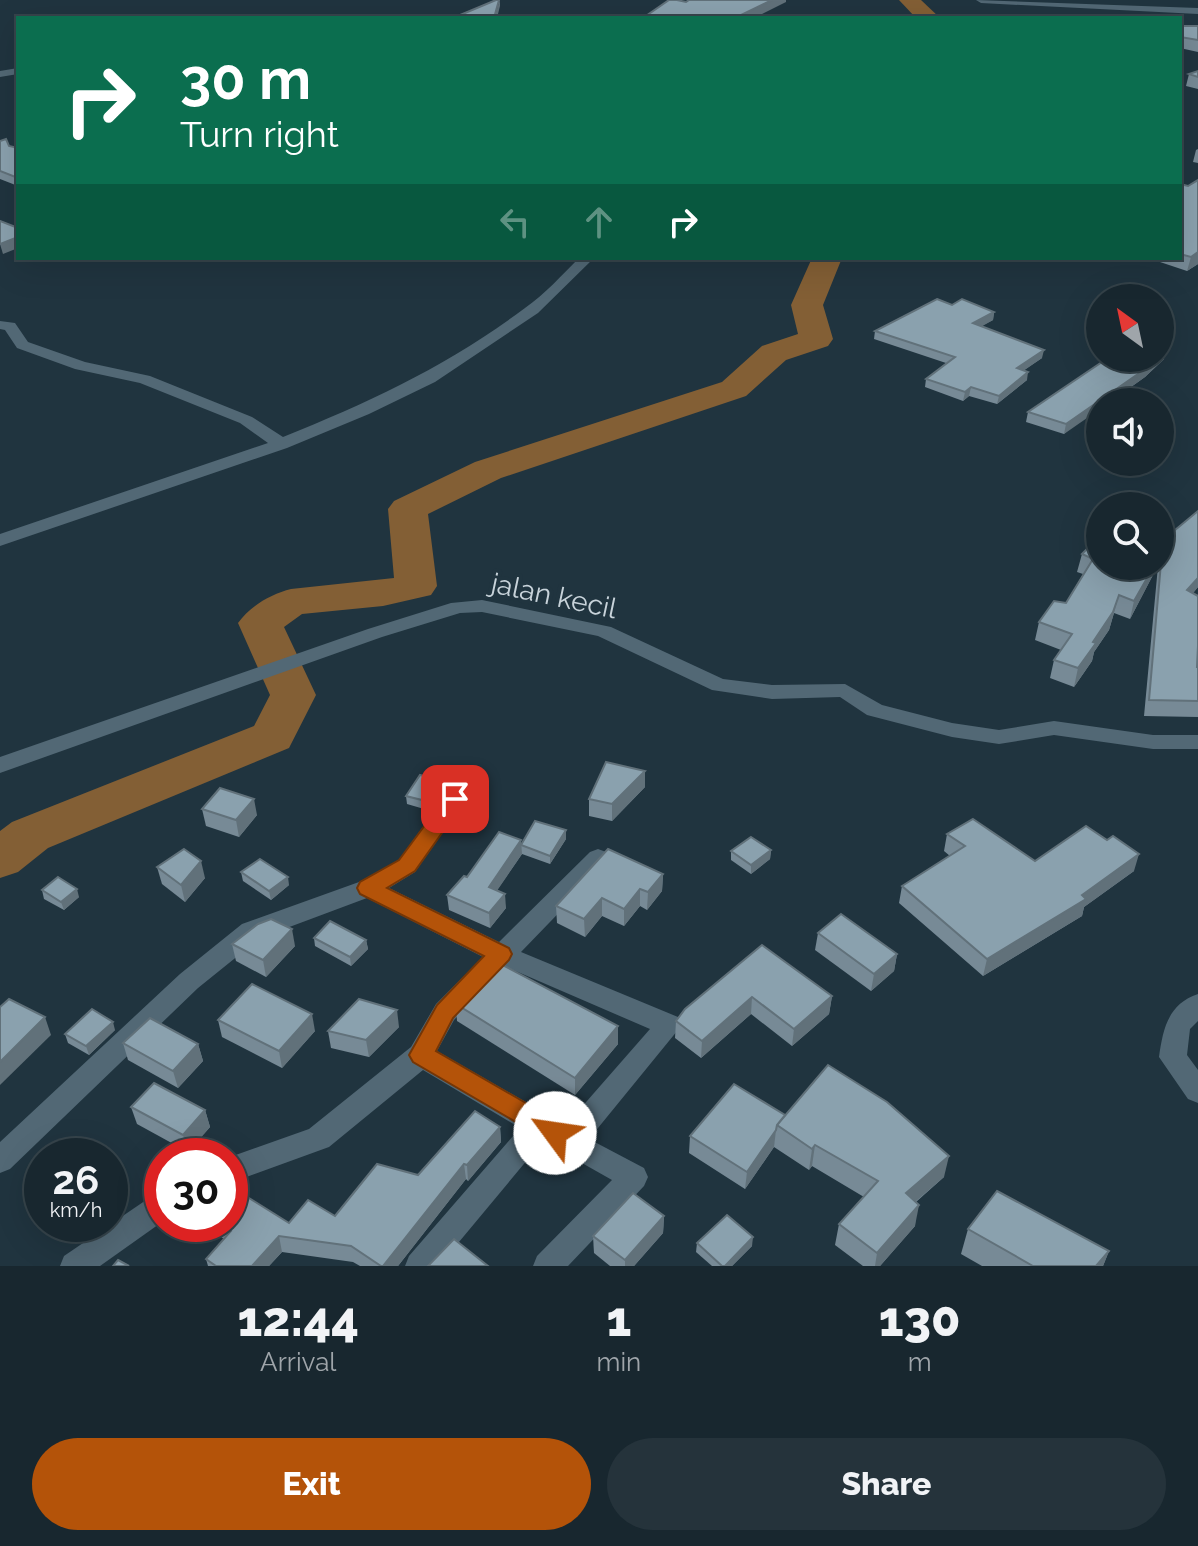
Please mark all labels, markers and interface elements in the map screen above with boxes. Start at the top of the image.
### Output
text: 30 m [180,46,311,112]
icon: right [48,48,152,152]
text: Turn right [180,113,339,155]
icon: left [493,200,537,244]
icon: ahead [577,200,621,244]
icon: right [661,200,705,244]
north arrow [1086,284,1174,372]
map controls [1086,284,1174,580]
button: sound [1086,388,1174,476]
button: search [1086,492,1174,580]
street label: jalan kecil [484,566,620,625]
pin [421,765,489,833]
icon: arrive [433,777,477,821]
position arrow [513,1091,597,1175]
speed limit sign: 30 [144,1138,248,1242]
text: 26 [53,1156,99,1203]
text: km/h [50,1198,102,1222]
text: 12:44 [238,1291,359,1347]
text: 1 [606,1291,631,1347]
text: 130 [879,1291,960,1347]
text: Arrival [260,1347,336,1377]
text: min [596,1347,641,1377]
text: m [908,1347,932,1377]
button: Exit [32,1438,591,1530]
button: Share [607,1438,1166,1530]

